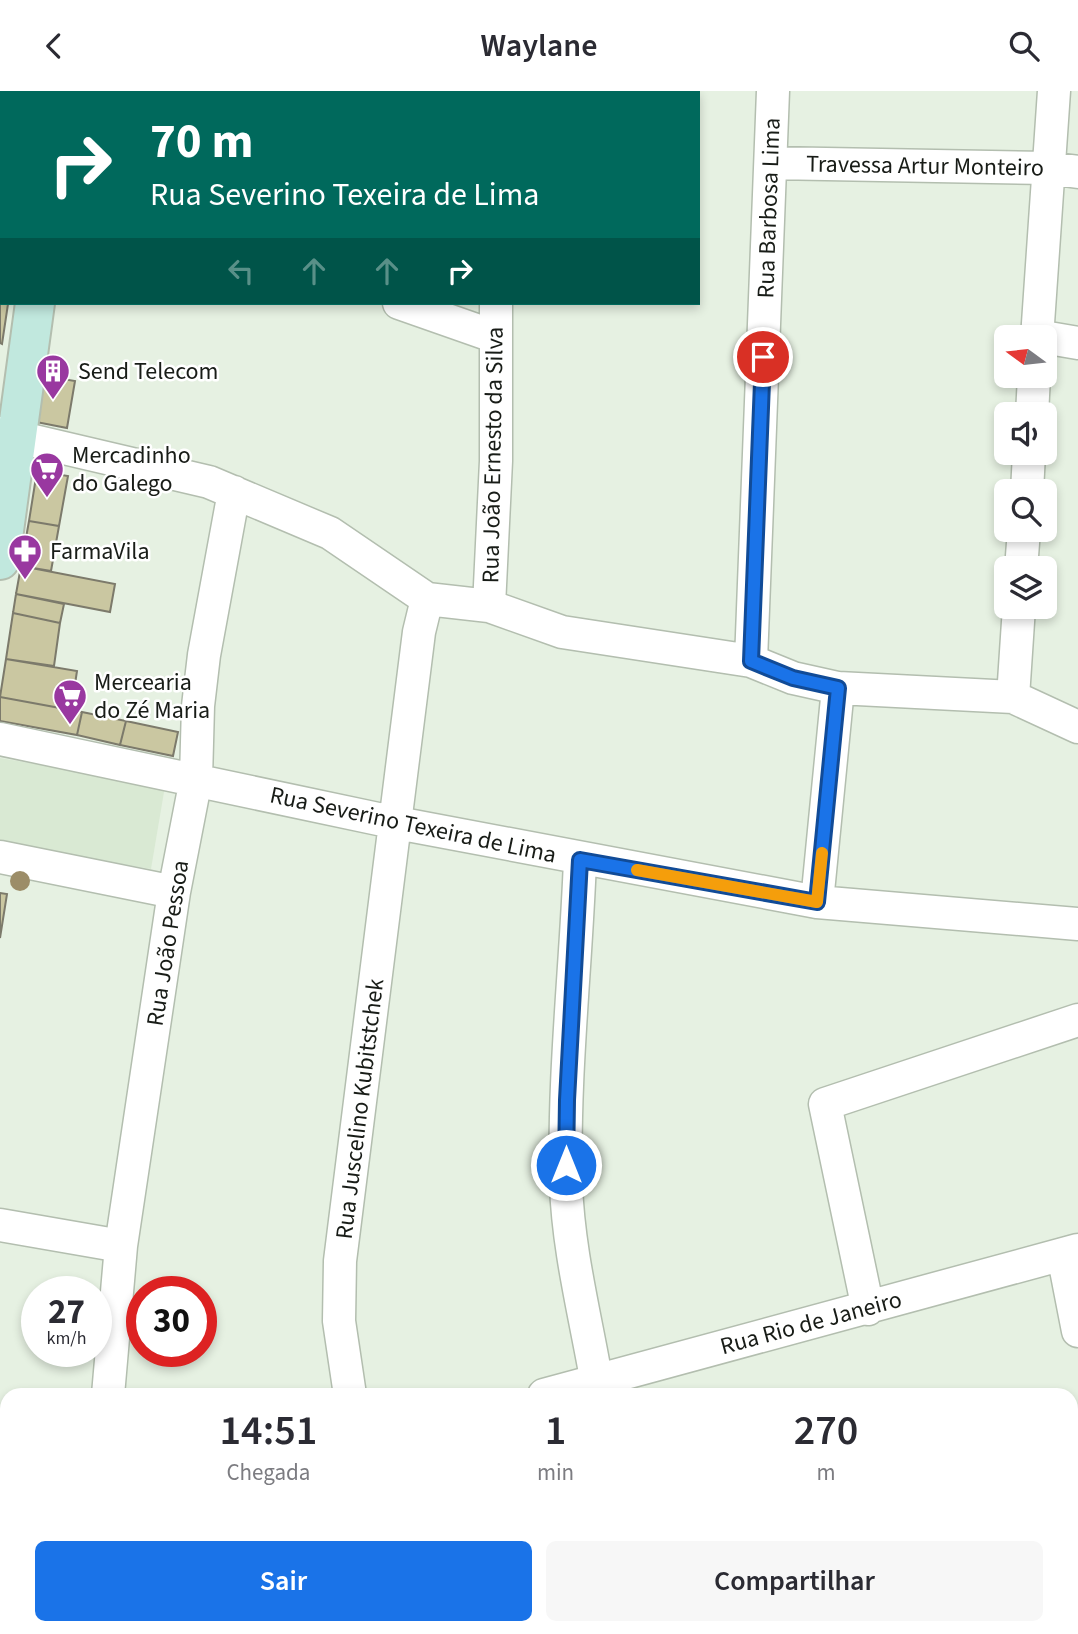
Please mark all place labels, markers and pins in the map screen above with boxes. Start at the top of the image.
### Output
pin [733,327,793,387]
building icon: Send Telecom [34,352,72,401]
place label: Send Telecom [78,354,219,389]
place label: Mercadinho do Galego [72,438,191,501]
supermarket icon: Mercadinho do Galego [28,450,66,499]
pharmacy icon: FarmaVila [6,532,44,581]
place label: FarmaVila [50,534,150,569]
place label: Mercearia do Zé Maria [94,665,210,728]
supermarket icon: Mercearia do Zé Maria [51,677,89,726]

